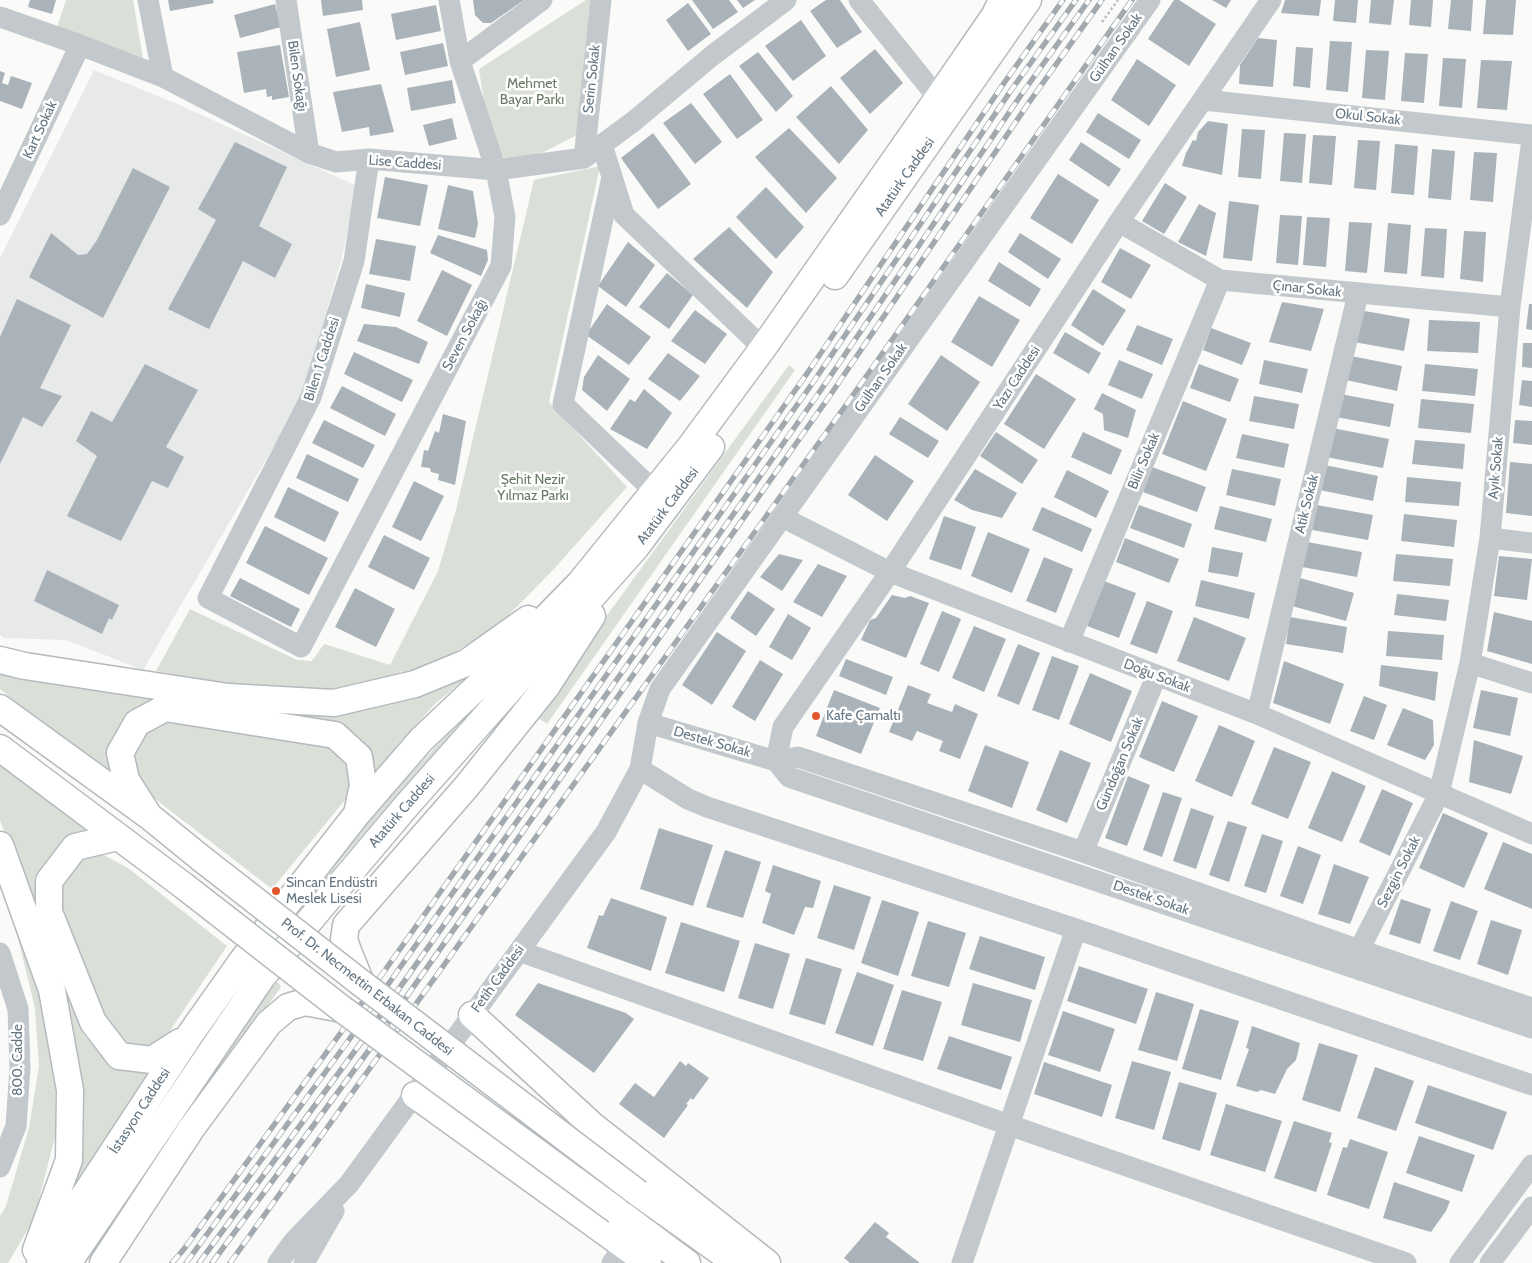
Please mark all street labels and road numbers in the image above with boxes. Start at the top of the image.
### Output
street label: Gülhan Sokak [1086,10,1146,86]
street label: Bilen Sokağı [284,39,310,113]
street label: Serin Sokak [580,44,604,114]
street label: Kart Sokak [19,98,61,162]
street label: Okul Sokak [1334,105,1402,129]
street label: Atatürk Caddesi [872,134,938,220]
street label: Lise Caddesi [368,152,442,174]
street label: Çınar Sokak [1272,277,1342,301]
street label: Seven Sokağı [439,296,491,374]
street label: Bilen 1 Caddesi [301,315,343,403]
street label: Gülhan Sokak [851,340,911,416]
street label: Yazı Caddesi [990,343,1044,413]
street label: Bilir Sokak [1125,430,1163,492]
street label: Ayık Sokak [1485,436,1507,500]
street label: Atatürk Caddesi [634,464,702,548]
street label: Atik Sokak [1292,473,1322,535]
street label: Doğu Sokak [1121,656,1193,696]
street label: Gündoğan Sokak [1093,715,1147,813]
street label: Destek Sokak [672,723,752,761]
street label: Atatürk Caddesi [365,771,439,851]
street label: Sezgin Sokak [1374,833,1424,911]
street label: Destek Sokak [1111,877,1191,919]
street label: Prof. Dr. Necmettin Erbakan Caddesi [278,915,456,1059]
street label: Fetih Caddesi [468,942,528,1016]
street label: 800. Cadde [10,1024,26,1096]
street label: İstasyon Caddesi [106,1065,174,1157]

